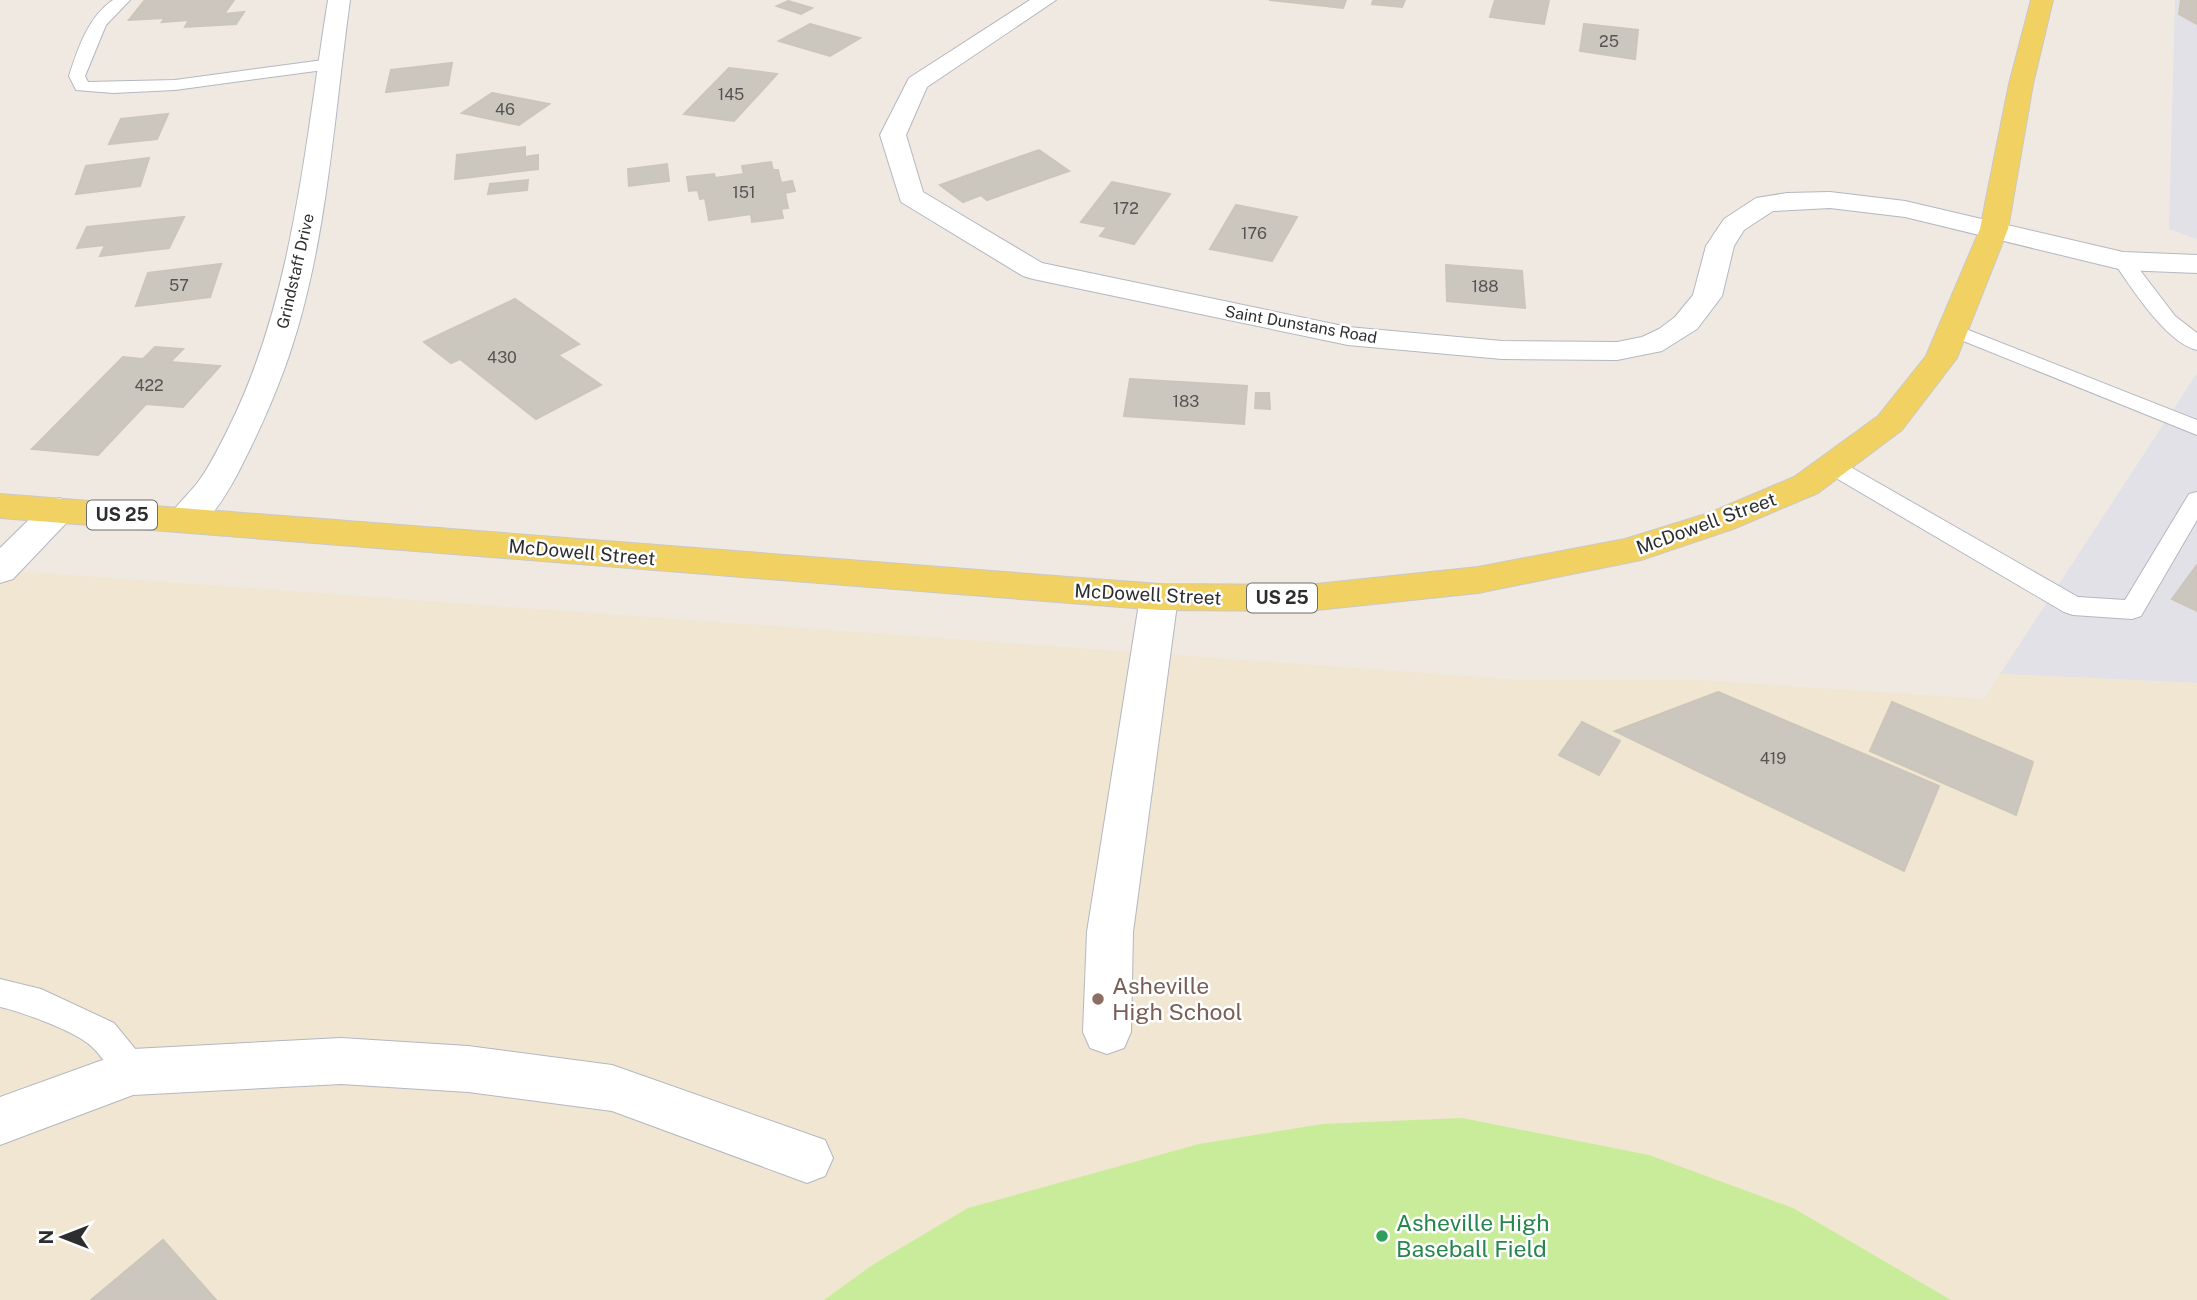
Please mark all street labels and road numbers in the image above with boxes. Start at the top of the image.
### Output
street label: Grindstaff Drive [273,212,318,331]
street label: Saint Dunstans Road [1223,302,1378,347]
street label: McDowell Street [1633,487,1779,559]
road number: US 25 [87,500,157,530]
street label: McDowell Street [508,535,656,569]
street label: McDowell Street [1074,579,1222,609]
road number: US 25 [1247,584,1317,612]

